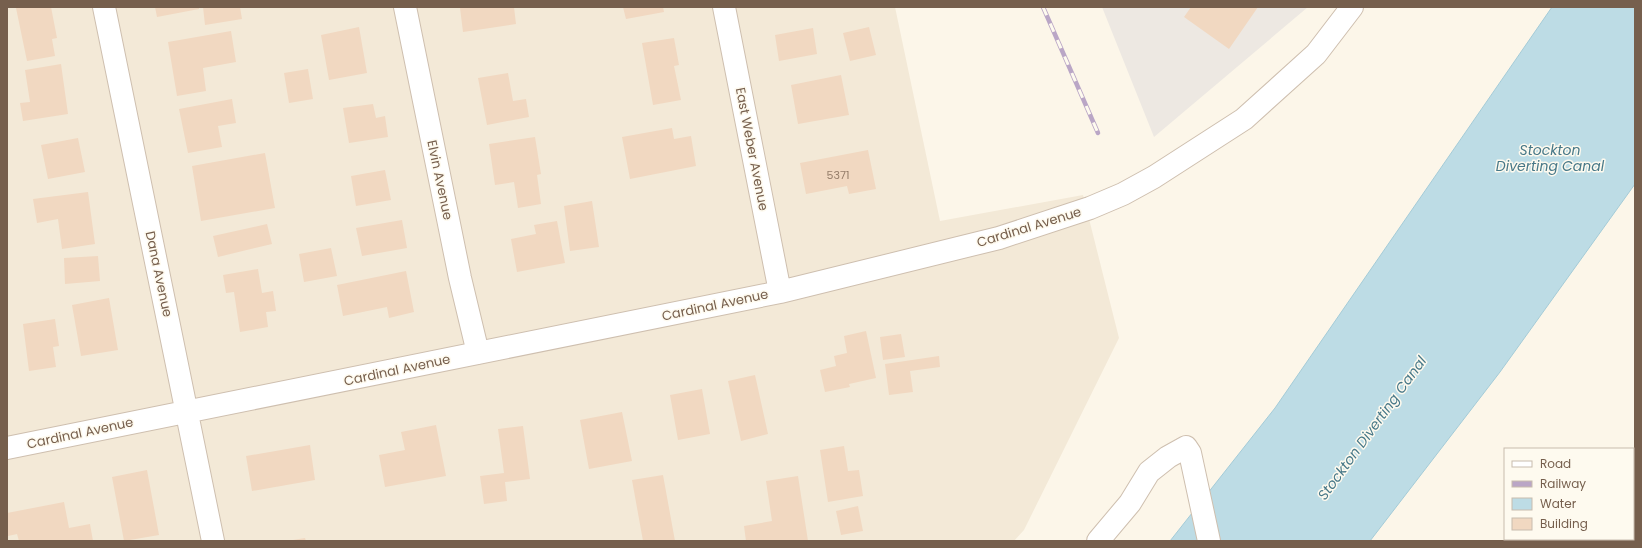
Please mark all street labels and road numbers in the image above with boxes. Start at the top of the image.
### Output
street label: East Weber Avenue [731,86,773,212]
street label: Elvin Avenue [422,138,458,222]
street label: Cardinal Avenue [974,202,1084,252]
street label: Dana Avenue [141,229,177,319]
street label: Cardinal Avenue [660,284,770,326]
street label: Cardinal Avenue [342,349,452,391]
street label: Cardinal Avenue [25,412,135,454]

